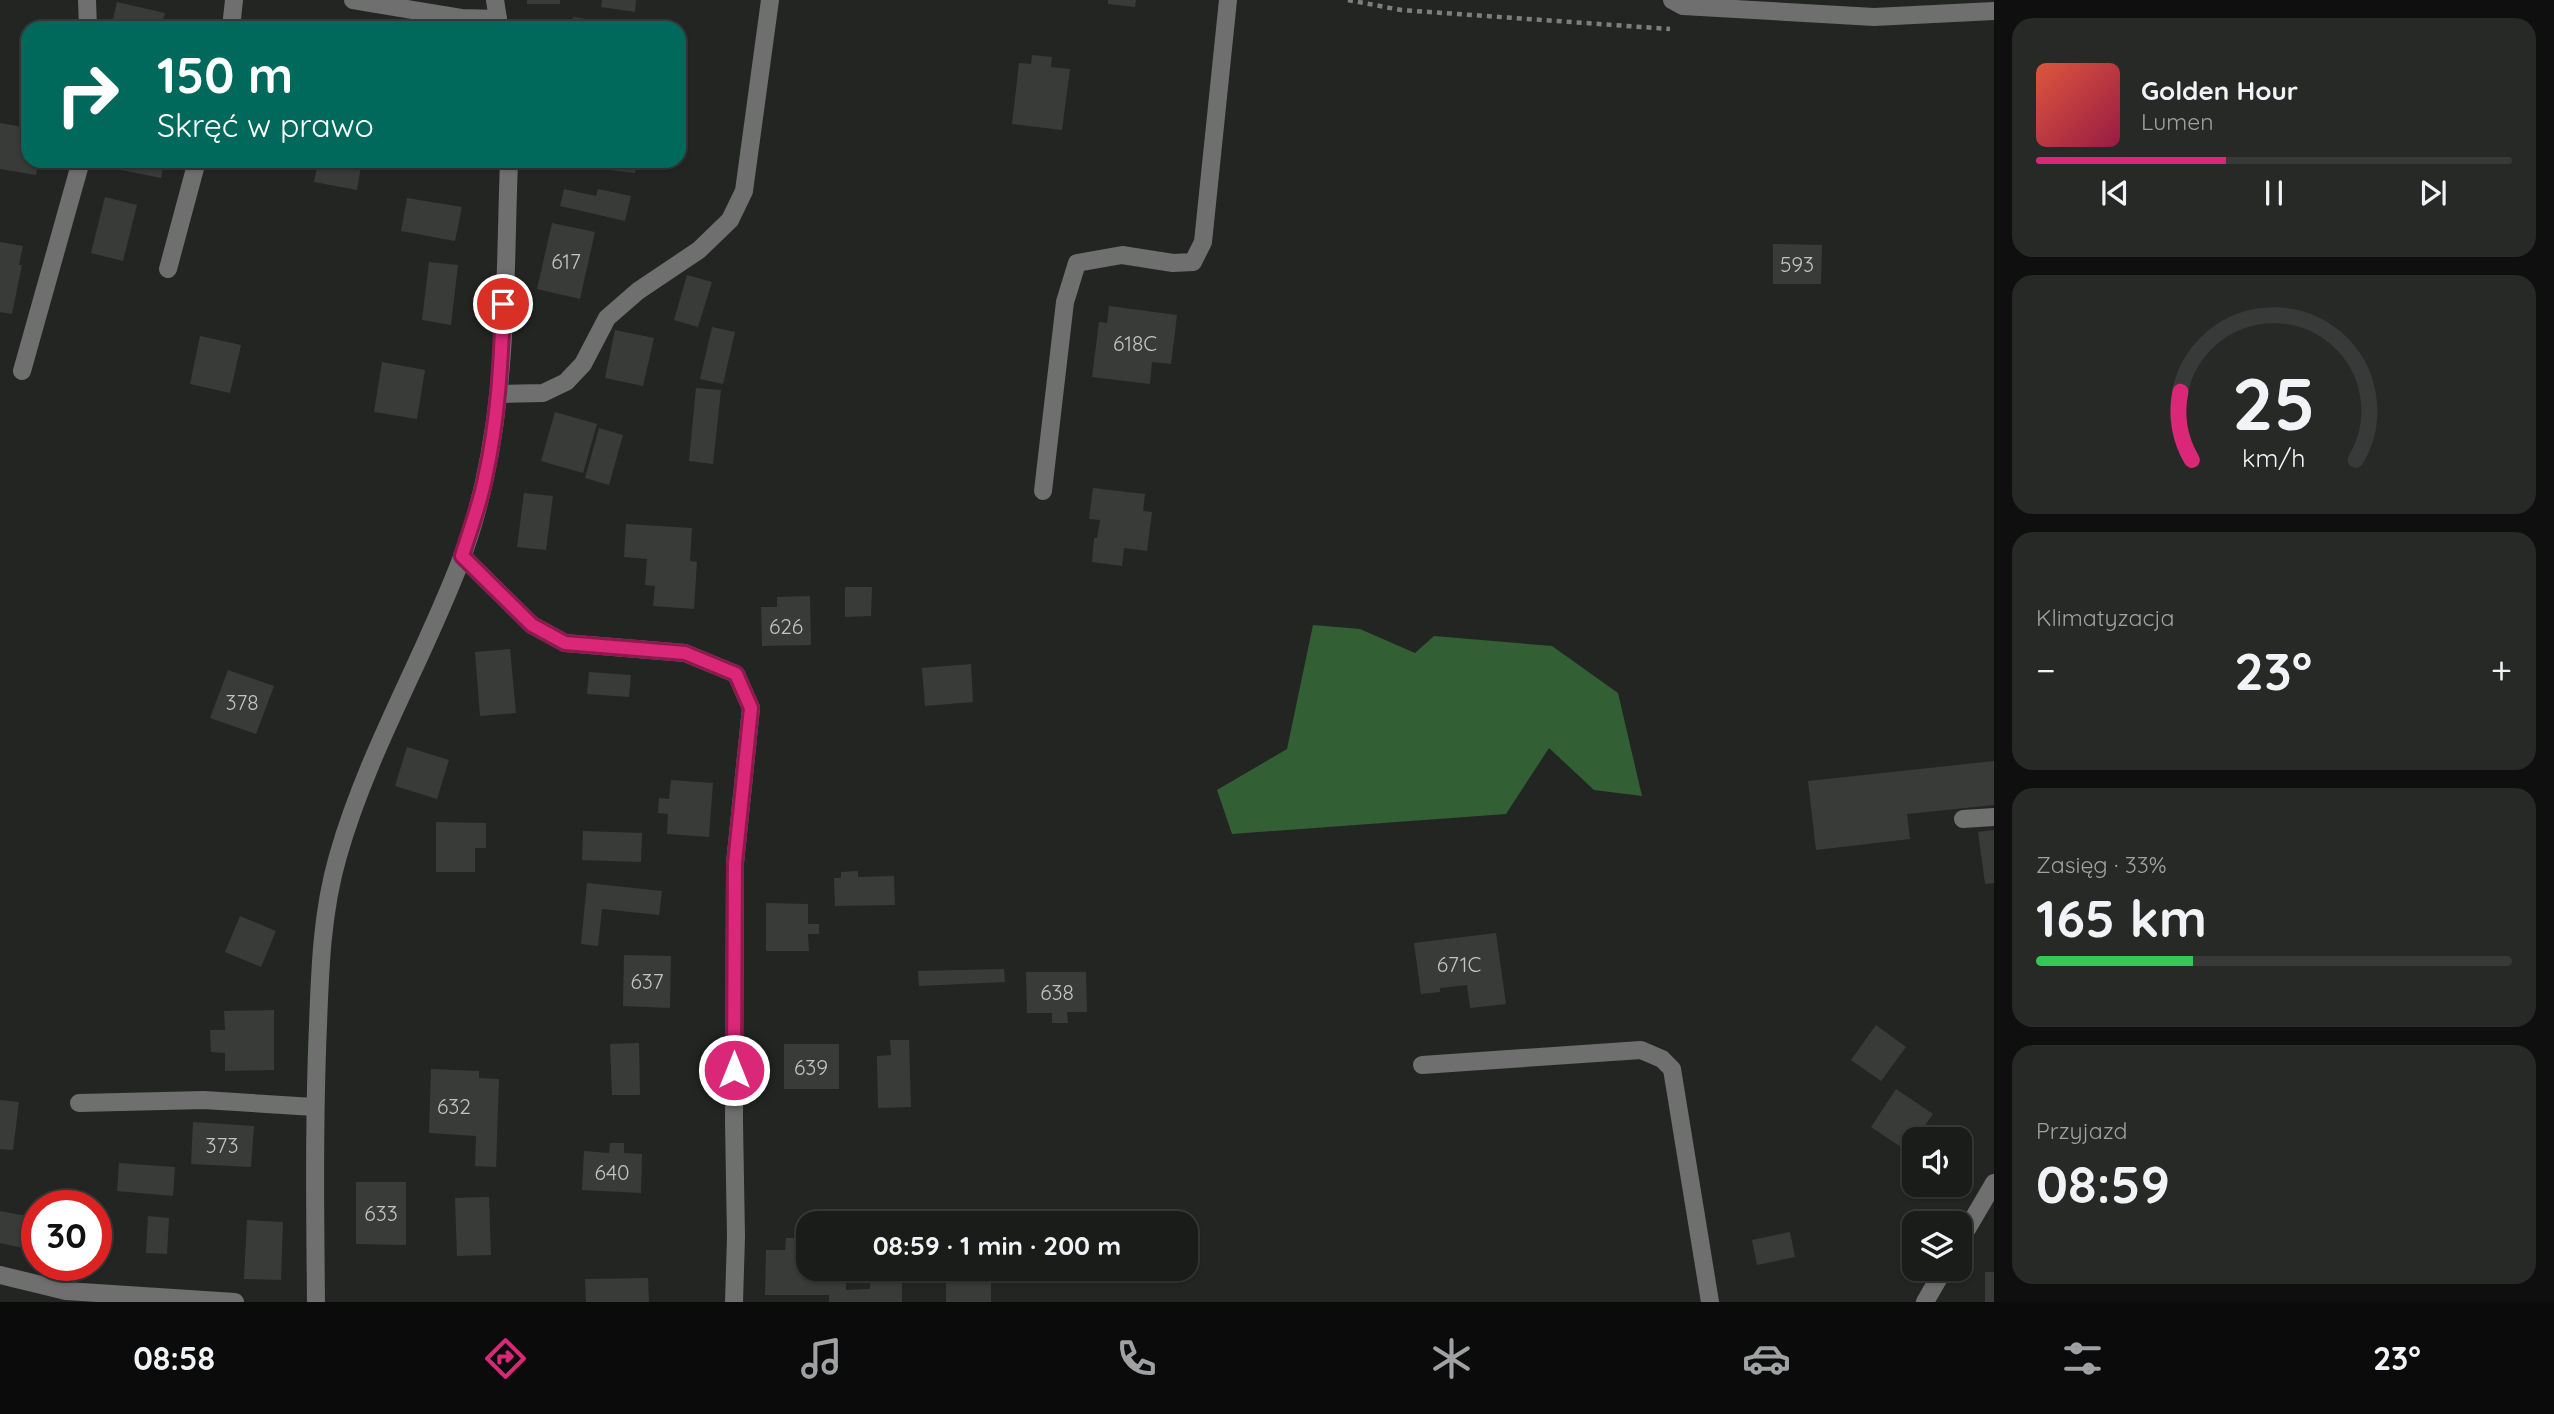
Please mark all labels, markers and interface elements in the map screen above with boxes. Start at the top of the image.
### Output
text: 150 m [157,44,293,105]
icon: right [42,49,133,140]
text: Golden Hour [2141,74,2298,107]
text: Skręć w prawo [157,105,374,145]
text: Lumen [2141,107,2214,136]
icon: previous [2096,174,2134,212]
icon: pause [2255,174,2293,212]
icon: next [2414,174,2452,212]
house number: 617 [551,248,581,274]
house number: 593 [1780,251,1814,277]
pin [473,274,533,334]
icon: arrive [484,285,522,323]
house number: 618C [1113,330,1157,356]
text: 25 [2232,358,2316,449]
text: km/h [2242,442,2306,473]
text: Klimatyzacja [2036,603,2175,632]
house number: 626 [769,613,803,639]
text: 23° [2234,638,2312,703]
text: − [2036,646,2056,694]
text: + [2491,646,2512,694]
house number: 378 [225,689,259,715]
text: Zasięg · 33% [2036,850,2167,879]
text: 165 km [2036,885,2207,950]
house number: 671C [1437,951,1482,977]
house number: 637 [630,968,664,994]
house number: 638 [1040,979,1074,1005]
position arrow [697,1033,771,1107]
house number: 639 [794,1054,828,1080]
house number: 632 [437,1093,471,1119]
text: Przyjazd [2036,1116,2128,1145]
map controls [1902,1127,1972,1281]
button: sound [1902,1127,1972,1197]
house number: 373 [206,1132,238,1158]
text: 08:59 [2036,1151,2170,1216]
house number: 640 [594,1159,630,1185]
speed limit sign: 30 [21,1190,112,1281]
house number: 633 [364,1200,398,1226]
button: layers [1902,1211,1972,1281]
text: 08:59 · 1 min · 200 m [873,1229,1121,1262]
icon: directions [481,1334,530,1383]
icon: music [797,1334,846,1383]
icon: phone [1112,1334,1161,1383]
icon: climate [1427,1334,1476,1383]
icon: car [1742,1334,1791,1383]
icon: filters [2058,1334,2107,1383]
text: 08:58 [133,1338,215,1378]
text: 23° [2373,1338,2421,1378]

